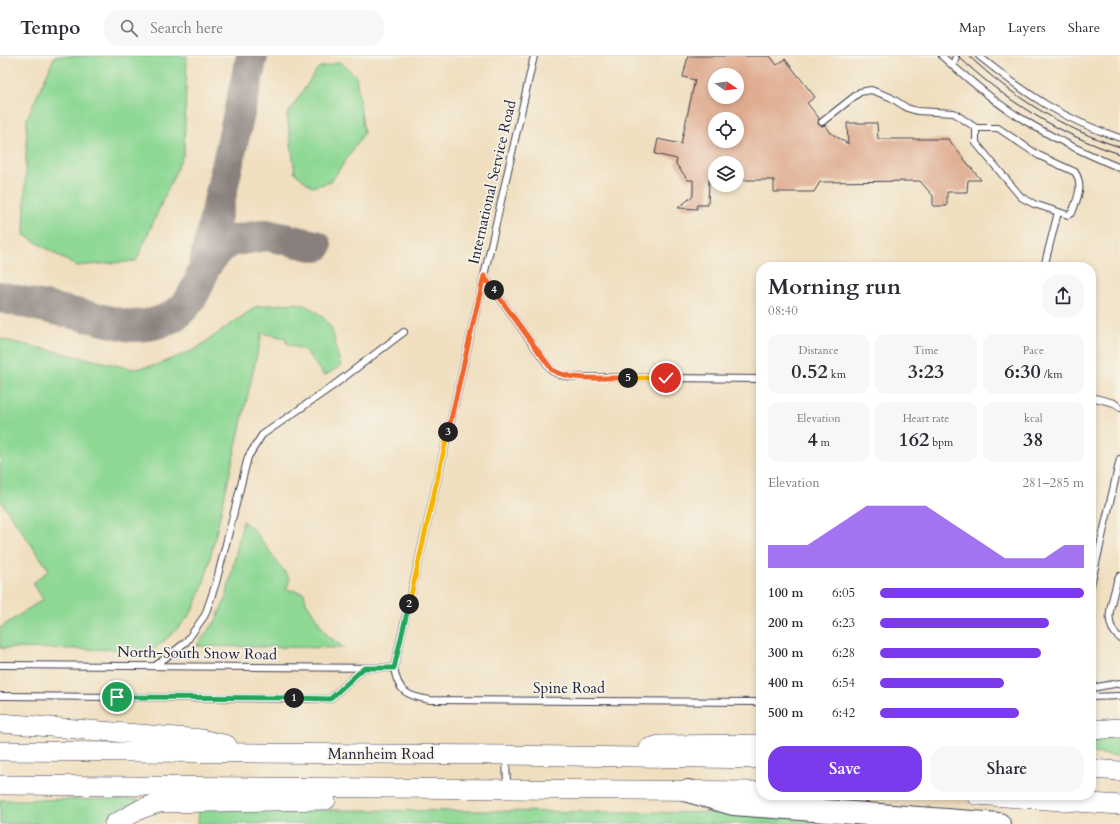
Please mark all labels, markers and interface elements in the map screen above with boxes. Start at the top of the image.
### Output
search box [104,10,384,46]
text: Tempo [20,15,80,41]
icon: search [118,17,140,39]
text: Search here [150,18,223,38]
text: Map [959,18,986,37]
text: Layers [1008,18,1046,37]
text: Share [1068,18,1100,37]
north arrow [708,68,744,104]
map controls [708,68,744,192]
street label: International Service Road [463,98,521,266]
button: locate [708,112,744,148]
button: layers [708,156,744,192]
text: Morning run [768,272,901,302]
button: share [1042,275,1084,317]
pin: 4 [484,280,504,300]
text: 4 [491,282,497,297]
text: 08:40 [768,302,798,320]
text: Distance [799,343,839,358]
text: Time [913,343,939,358]
text: Pace [1023,343,1044,358]
text: 0.52 [791,358,828,385]
text: 3:23 [908,358,944,385]
text: 6:30 [1004,358,1041,385]
pin [649,361,683,395]
icon: check [655,367,677,389]
text: km [828,367,846,382]
text: /km [1041,367,1062,382]
pin: 5 [618,368,638,388]
text: 5 [625,370,631,385]
text: Elevation [797,411,841,426]
text: Heart rate [903,411,949,426]
text: kcal [1024,411,1043,426]
pin: 3 [438,422,458,442]
text: 3 [445,424,451,439]
text: 4 [807,426,818,453]
text: 162 [899,426,929,453]
text: 38 [1023,426,1044,453]
text: m [818,435,830,450]
text: bpm [929,435,953,450]
text: Elevation [768,474,820,492]
text: 281–285 m [1022,474,1084,492]
text: 100 m [768,584,803,602]
text: 6:05 [832,584,855,602]
pin: 2 [399,594,419,614]
text: 2 [406,596,412,611]
text: 200 m [768,614,803,632]
text: 6:23 [832,614,855,632]
street label: North-South Snow Road [117,642,277,664]
text: 300 m [768,644,803,662]
text: 6:28 [832,644,855,662]
text: 400 m [768,674,803,692]
text: 6:54 [832,674,855,692]
street label: Spine Road [533,678,605,698]
pin [100,680,134,714]
icon: arrive [106,686,128,708]
pin: 1 [284,688,304,708]
text: 1 [291,690,297,705]
text: 500 m [768,704,803,722]
text: 6:42 [832,704,855,722]
street label: Mannheim Road [328,744,434,764]
button: Save [768,746,922,792]
button: Share [930,746,1084,792]

